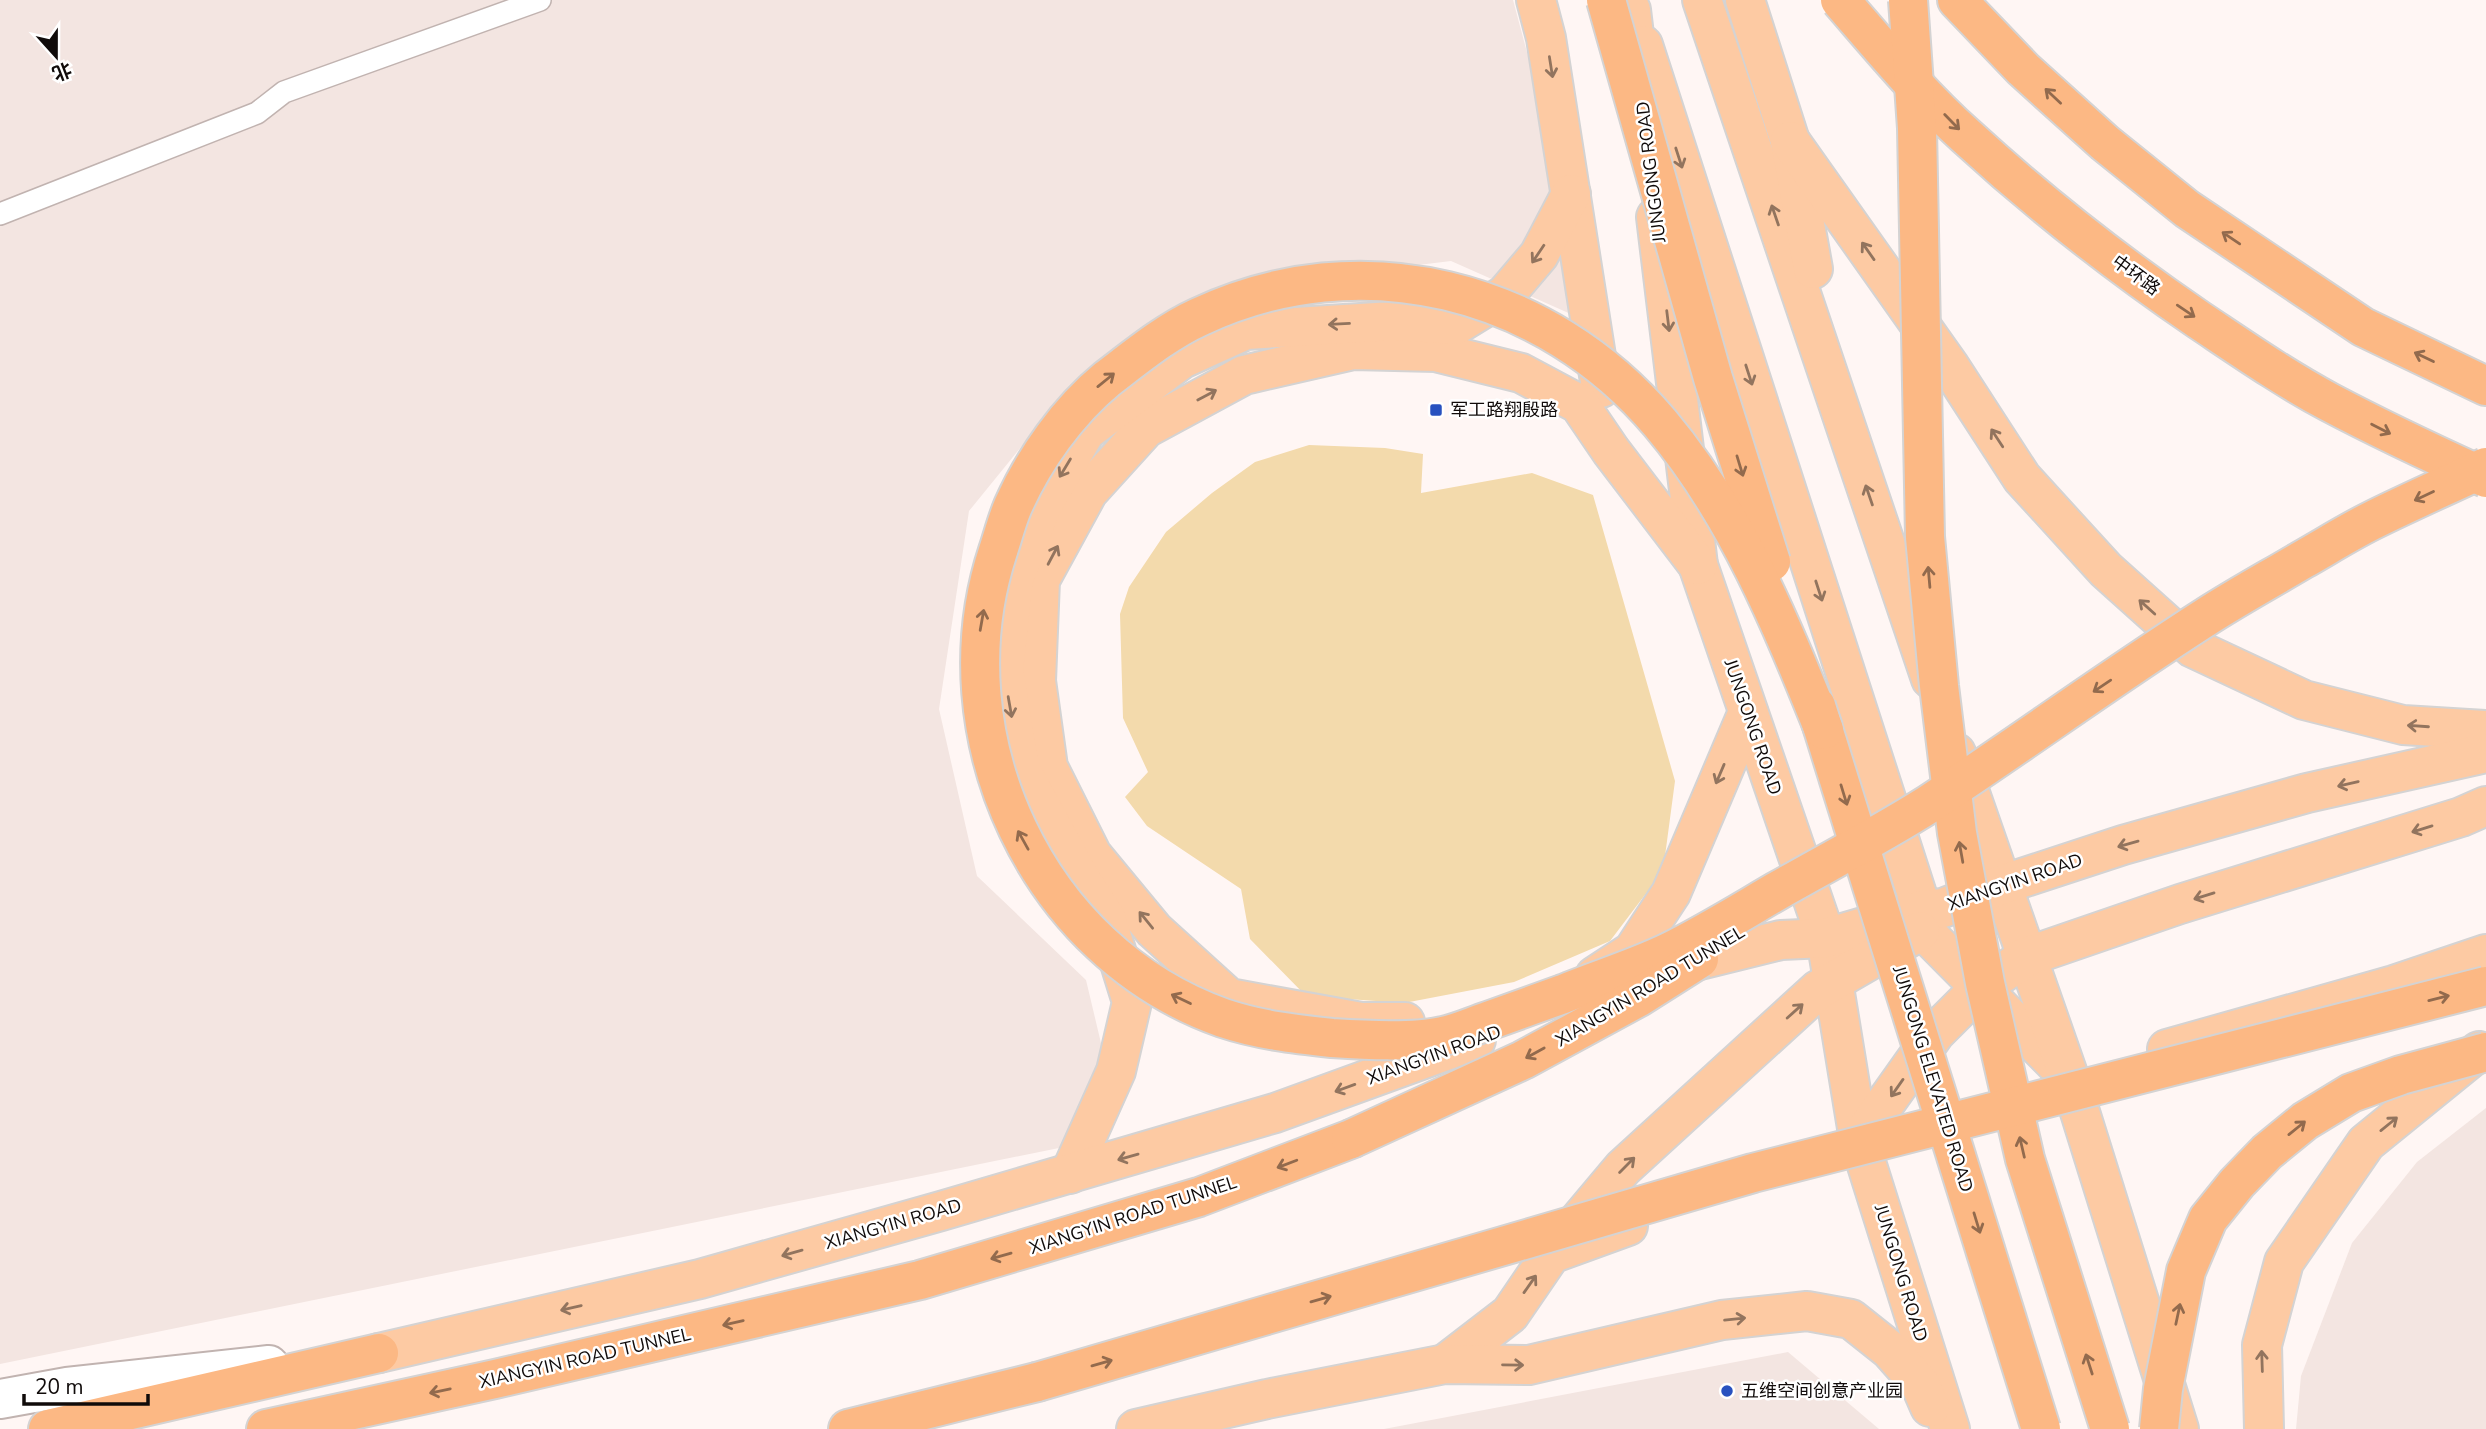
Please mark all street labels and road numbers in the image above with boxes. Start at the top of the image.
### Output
street label: JUNGONG ROAD [1630,100,1672,245]
street label: 中环路 [2107,249,2165,301]
street label: JUNGONG ROAD [1718,655,1787,798]
street label: XIANGYIN ROAD [1944,848,2086,916]
street label: XIANGYIN ROAD TUNNEL [1551,920,1749,1052]
street label: JUNGONG ELEVATED ROAD [1887,962,1979,1195]
street label: XIANGYIN ROAD [1364,1020,1504,1090]
street label: XIANGYIN ROAD TUNNEL [1026,1170,1240,1260]
street label: XIANGYIN ROAD [822,1193,964,1255]
street label: JUNGONG ROAD [1868,1201,1933,1344]
street label: XIANGYIN ROAD TUNNEL [477,1322,693,1394]

